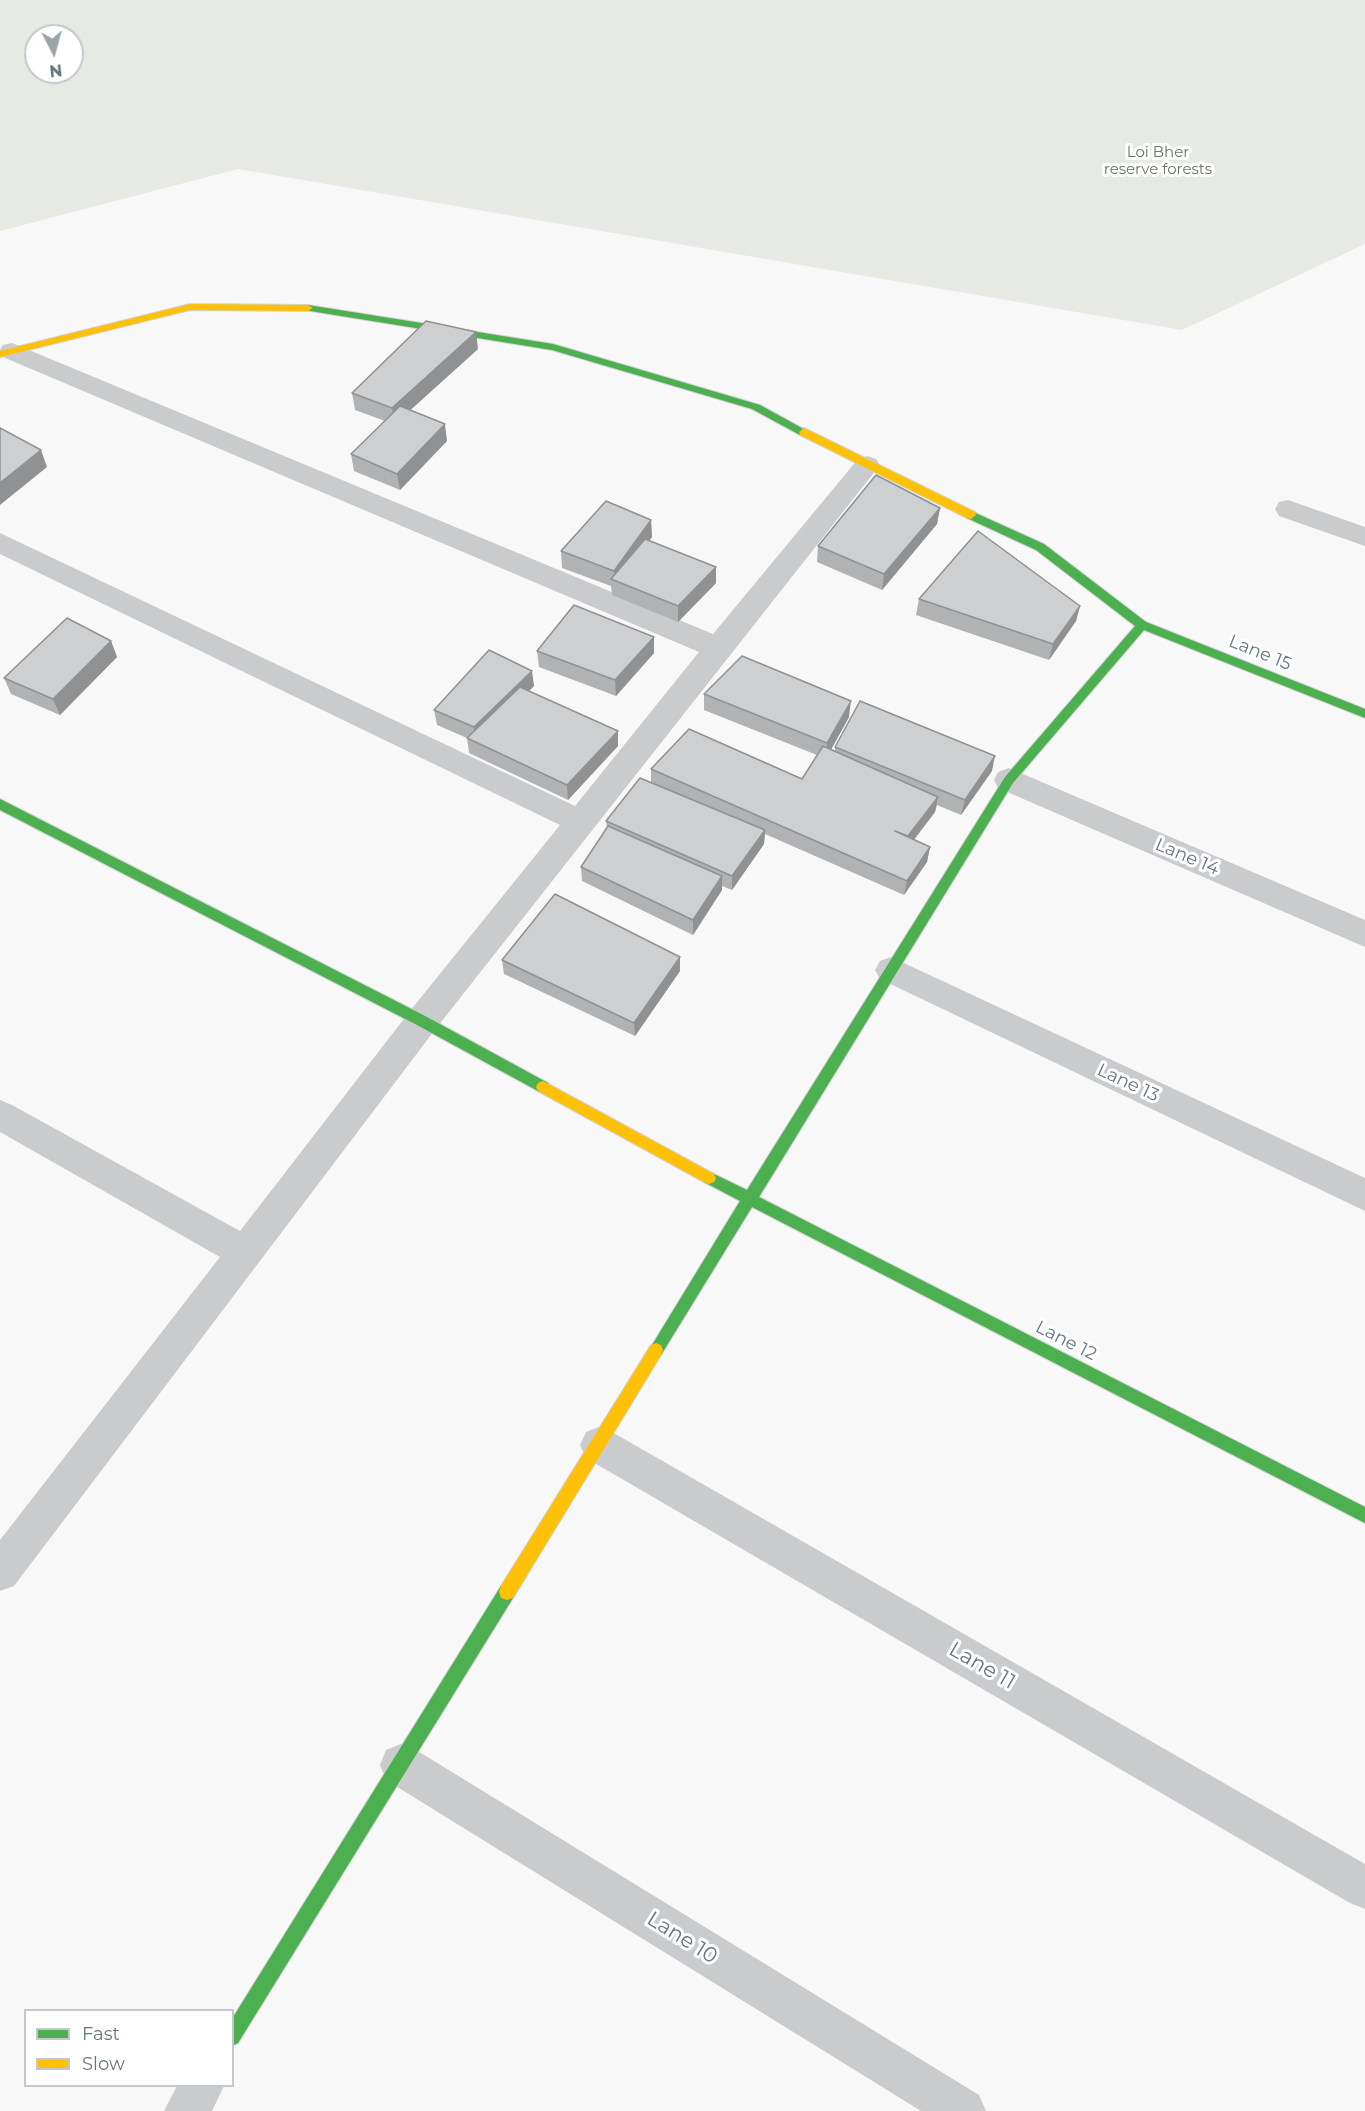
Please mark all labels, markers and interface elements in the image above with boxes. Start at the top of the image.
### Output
north arrow [24,24,84,84]
text: N [48,60,63,81]
park label: Loi Bher reserve forests [1104,144,1212,179]
street label: Lane 15 [1226,631,1294,675]
street label: Lane 14 [1152,834,1222,880]
street label: Lane 13 [1094,1059,1162,1107]
street label: Lane 12 [1032,1316,1100,1366]
street label: Lane 11 [944,1637,1020,1695]
street label: Lane 10 [642,1906,722,1970]
legend [24,2009,234,2087]
text: Fast [82,2023,120,2045]
text: Slow [82,2053,125,2075]

